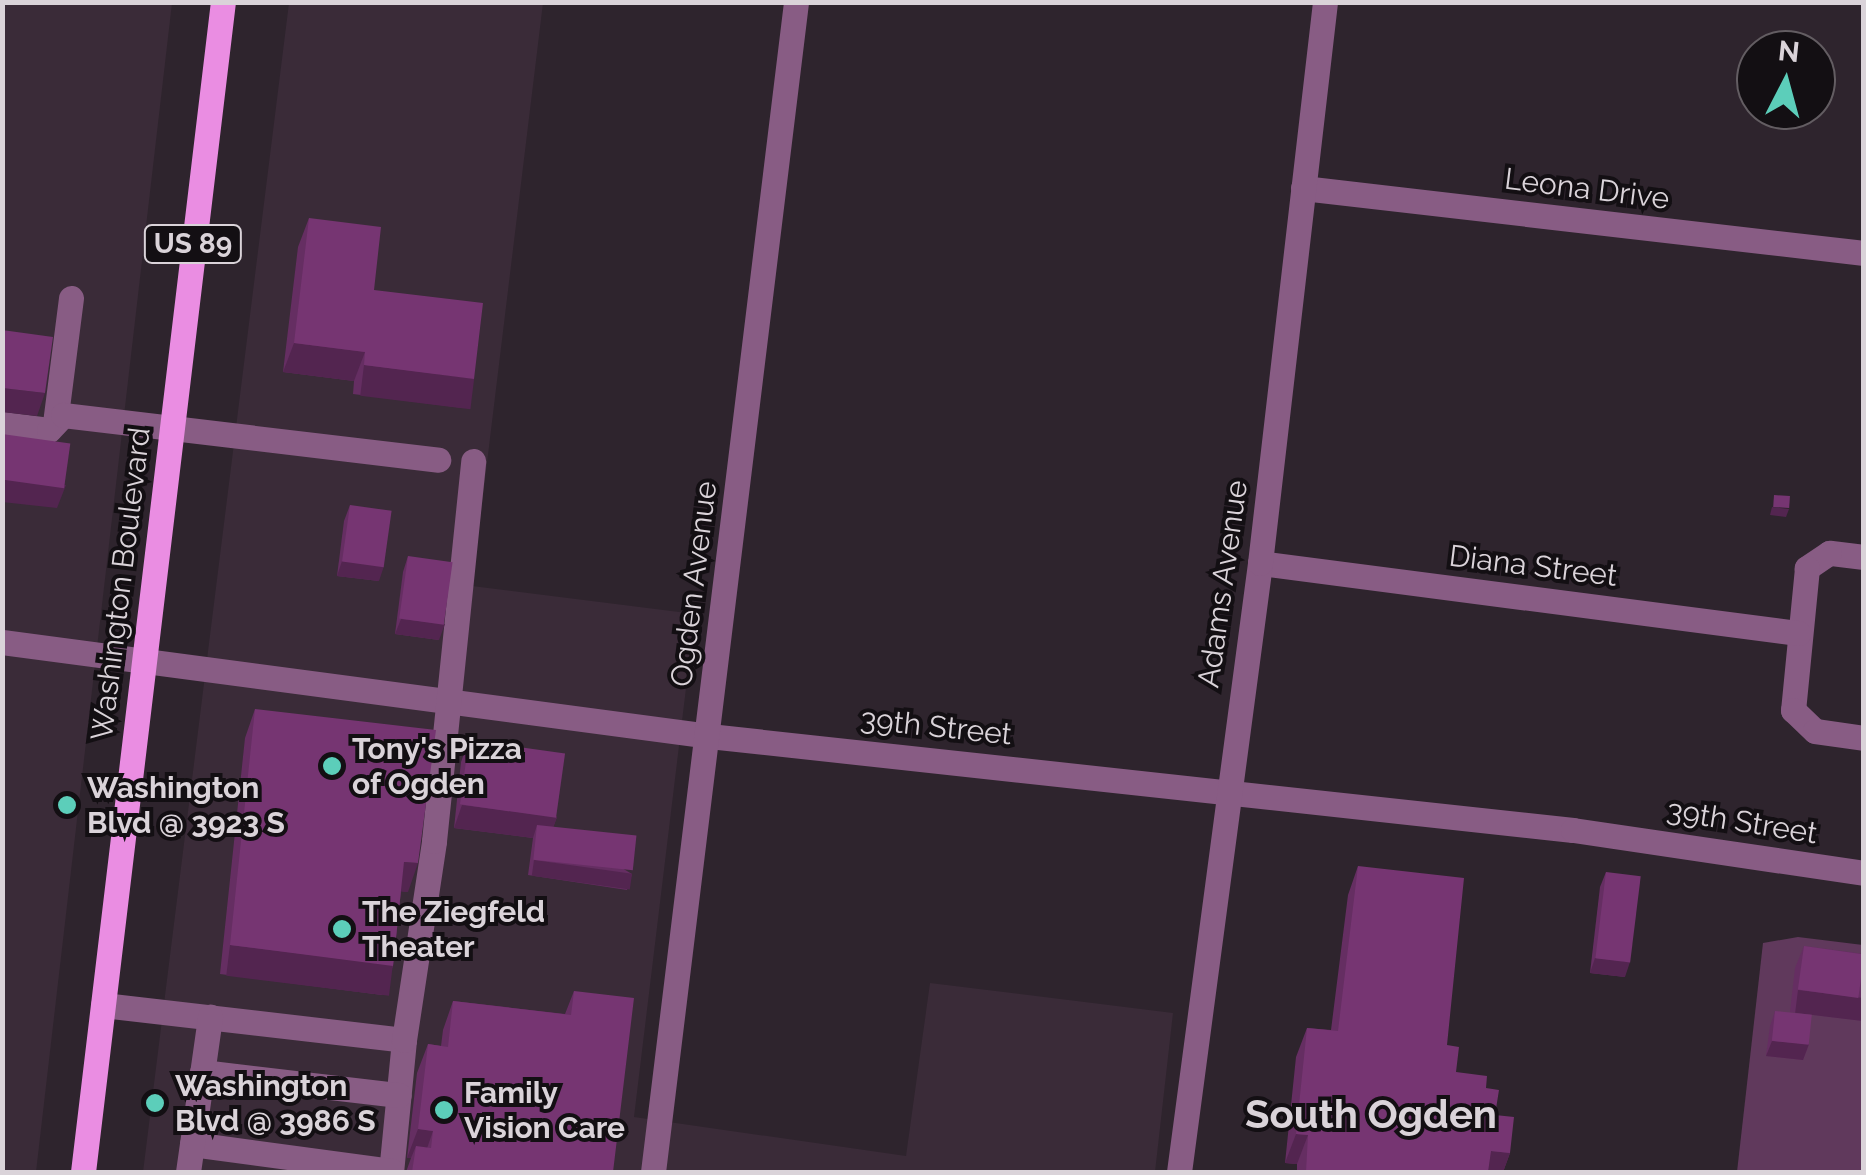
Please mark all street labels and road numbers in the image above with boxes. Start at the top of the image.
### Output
street label: Leona Drive [1503,161,1671,217]
road number: US 89 [143,221,243,267]
street label: Washington Boulevard [84,425,158,743]
street label: Adams Avenue [1191,478,1255,690]
street label: Ogden Avenue [663,479,725,689]
street label: Diana Street [1447,538,1619,594]
street label: 39th Street [859,701,1013,753]
street label: 39th Street [1664,792,1820,852]

